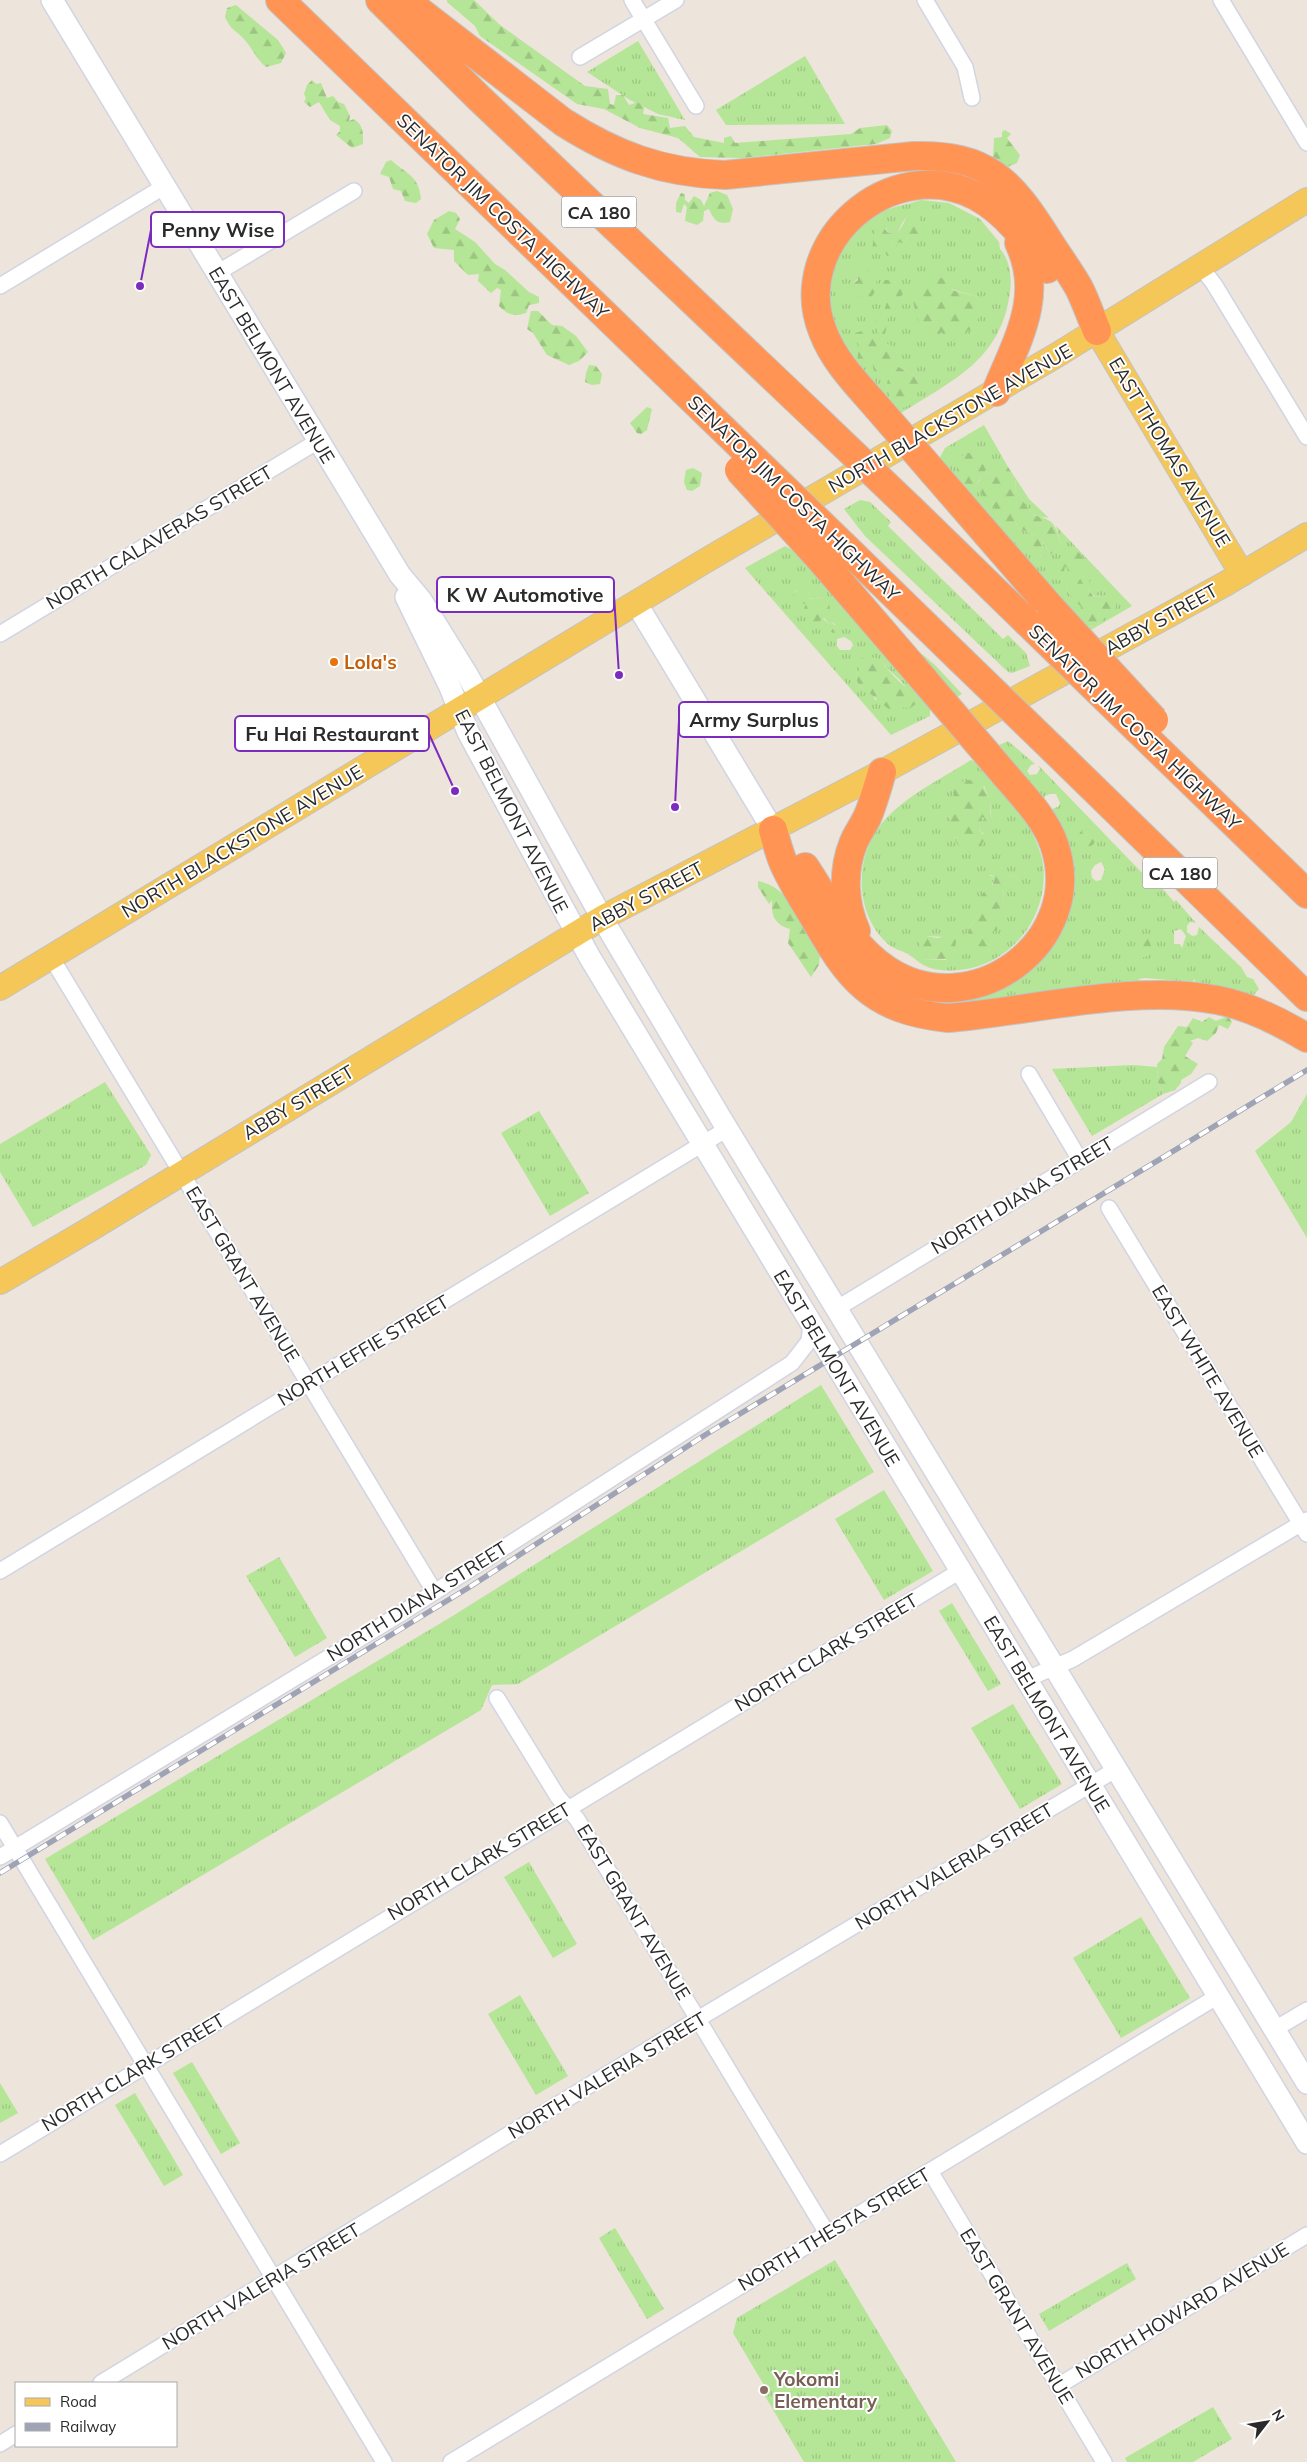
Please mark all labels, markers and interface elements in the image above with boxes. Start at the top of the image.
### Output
street label: SENATOR JIM COSTA HIGHWAY [392,108,614,324]
road number: CA 180 [562,196,636,228]
callout: Penny Wise [151,212,284,247]
text: Penny Wise [162,217,274,242]
street label: EAST BELMONT AVENUE [204,262,340,468]
street label: NORTH BLACKSTONE AVENUE [824,338,1076,498]
street label: EAST THOMAS AVENUE [1104,353,1236,551]
street label: SENATOR JIM COSTA HIGHWAY [683,390,905,606]
street label: NORTH CALAVERAS STREET [41,460,277,614]
callout: K W Automotive [437,577,614,612]
street label: ABBY STREET [1100,578,1222,660]
text: K W Automotive [446,582,604,607]
street label: SENATOR JIM COSTA HIGHWAY [1024,619,1246,835]
place label: Lola's [344,650,397,674]
marker: Lola's [328,656,340,668]
callout: Army Surplus [679,702,828,737]
street label: EAST BELMONT AVENUE [450,705,574,917]
text: Army Surplus [689,707,819,732]
callout: Fu Hai Restaurant [235,716,429,751]
text: Fu Hai Restaurant [245,721,419,746]
street label: NORTH BLACKSTONE AVENUE [117,759,367,923]
street label: ABBY STREET [585,856,708,936]
road number: CA 180 [1142,858,1218,888]
street label: ABBY STREET [238,1059,359,1145]
street label: NORTH DIANA STREET [926,1131,1118,1259]
street label: EAST GRANT AVENUE [181,1182,305,1366]
street label: EAST BELMONT AVENUE [769,1265,905,1471]
street label: EAST WHITE AVENUE [1147,1280,1269,1462]
street label: NORTH EFFIE STREET [273,1289,454,1411]
street label: NORTH DIANA STREET [322,1535,512,1666]
street label: NORTH CLARK STREET [730,1588,922,1716]
street label: EAST BELMONT AVENUE [979,1611,1115,1817]
street label: NORTH CLARK STREET [383,1797,575,1925]
street label: NORTH VALERIA STREET [850,1797,1058,1935]
street label: EAST GRANT AVENUE [572,1820,696,2004]
street label: NORTH VALERIA STREET [503,2006,711,2144]
street label: NORTH CLARK STREET [37,2008,229,2136]
street label: NORTH THESTA STREET [734,2162,935,2296]
street label: NORTH VALERIA STREET [157,2217,365,2355]
street label: EAST GRANT AVENUE [955,2224,1079,2408]
street label: NORTH HOWARD AVENUE [1071,2237,1293,2383]
place label: Yokomi Elementary [773,2367,878,2413]
legend [15,2382,178,2447]
marker: Yokomi Elementary [758,2384,770,2396]
text: Road [60,2392,97,2411]
north arrow [1242,2397,1292,2447]
text: N [1268,2406,1289,2424]
text: Railway [60,2417,116,2436]

